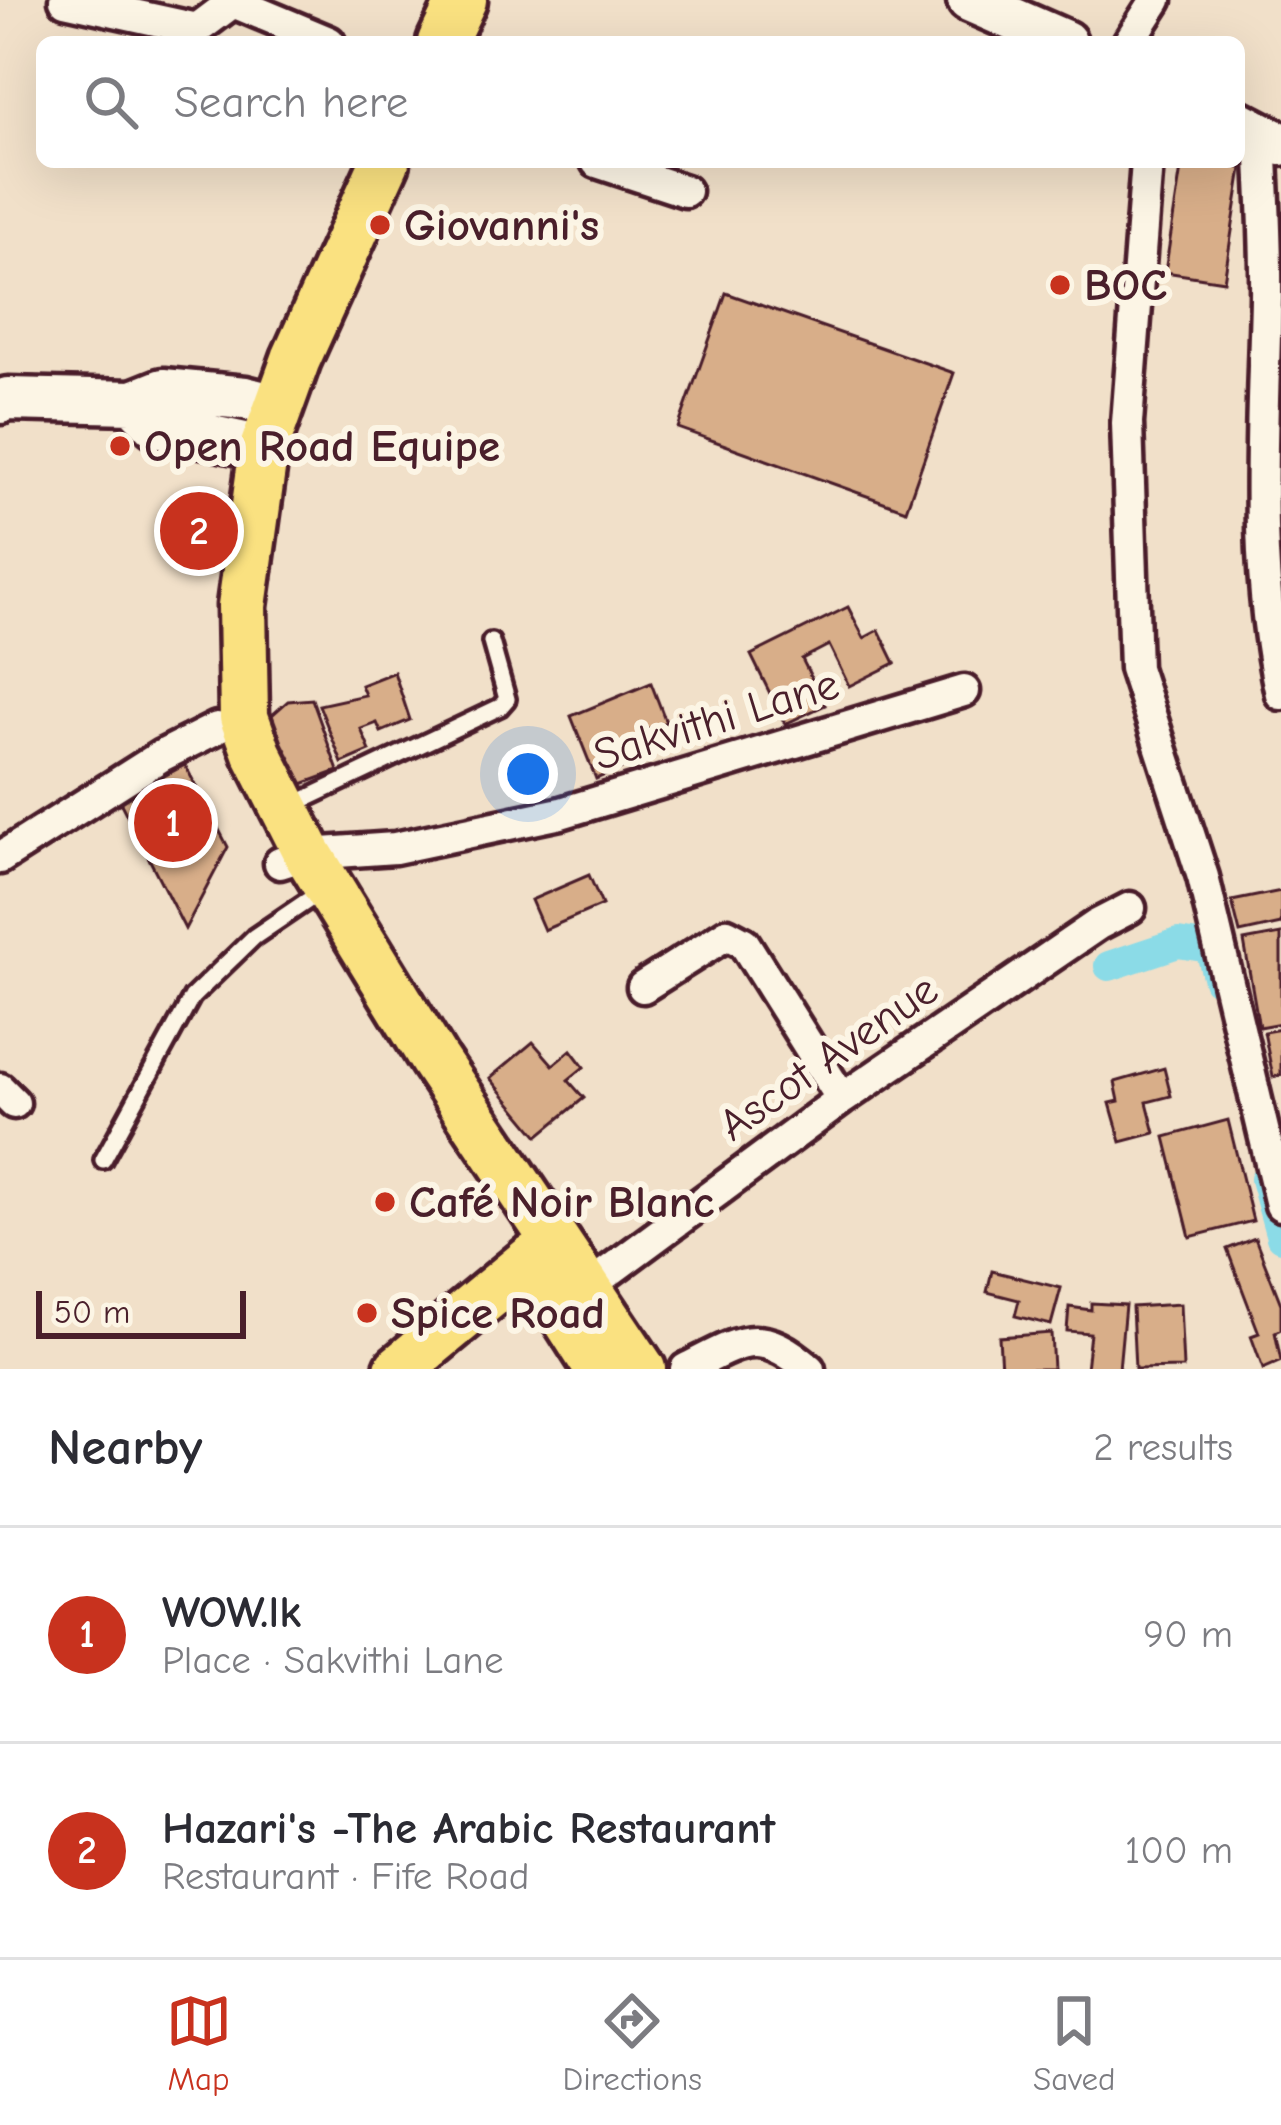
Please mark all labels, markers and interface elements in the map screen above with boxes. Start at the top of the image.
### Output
search box [36,36,1245,168]
icon: search [78,69,144,135]
text: Search here [174,76,408,128]
place label: Giovanni's [404,199,599,251]
marker: Giovanni's [367,212,393,238]
place label: BOC [1084,259,1167,311]
marker: BOC [1047,272,1073,298]
place label: Open Road Equipe [144,420,500,472]
marker: Open Road Equipe [107,433,133,459]
pin: 2 [160,486,238,576]
street label: Sakvithi Lane [587,657,845,781]
your location [498,744,558,804]
pin: 1 [134,778,212,868]
street label: Ascot Avenue [709,963,947,1151]
place label: Café Noir Blanc [409,1176,714,1228]
marker: Café Noir Blanc [372,1189,398,1215]
scale bar [36,1285,246,1338]
place label: Spice Road [391,1287,605,1339]
text: 50 m [54,1293,130,1331]
marker: Spice Road [354,1300,380,1326]
text: Nearby [48,1418,202,1477]
text: 2 results [1093,1425,1233,1470]
text: WOW.lk [162,1586,301,1638]
text: 1 [79,1612,95,1657]
text: 90 m [1143,1612,1233,1657]
text: Place · Sakvithi Lane [162,1638,503,1683]
text: Hazari's -The Arabic Restaurant [162,1802,775,1854]
text: 2 [77,1828,97,1873]
text: 100 m [1125,1828,1233,1873]
text: Restaurant · Fife Road [162,1854,529,1899]
tab: Map [166,1988,232,2098]
tab: Directions [563,1988,702,2098]
tab: Saved [1033,1988,1115,2098]

